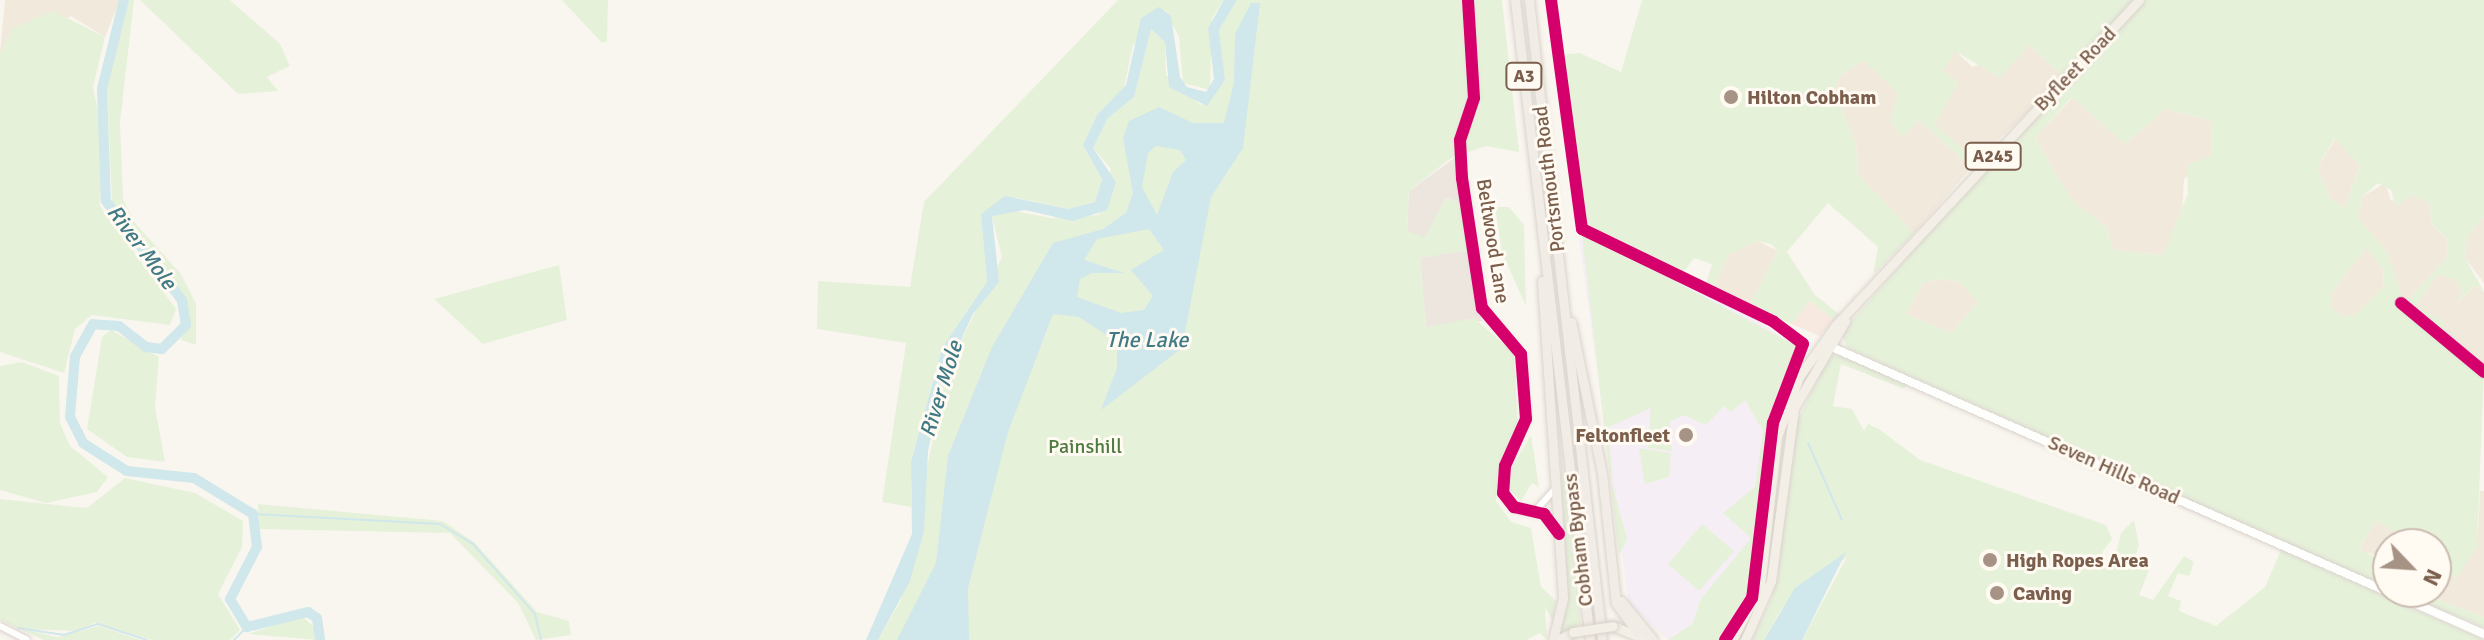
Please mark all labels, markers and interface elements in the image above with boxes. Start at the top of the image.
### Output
street label: Byfleet Road [2029,22,2121,116]
road number: A3 [1504,62,1544,90]
place label: Hilton Cobham [1747,85,1876,109]
marker: Hilton Cobham [1722,88,1740,106]
street label: Portsmouth Road [1528,105,1570,253]
road number: A245 [1963,142,2023,170]
street label: Beltwood Lane [1471,177,1515,305]
water label: River Mole [102,199,182,295]
water label: The Lake [1106,327,1188,353]
water label: River Mole [914,338,968,440]
place label: Feltonfleet [1575,423,1670,447]
marker: Feltonfleet [1677,426,1695,444]
street label: Seven Hills Road [2045,430,2183,510]
park label: Painshill [1048,434,1122,458]
street label: Cobham Bypass [1558,472,1598,608]
north arrow [2372,528,2452,608]
place label: High Ropes Area [2006,548,2149,572]
marker: High Ropes Area [1981,551,1999,569]
text: N [2417,565,2448,590]
place label: Caving [2013,581,2072,605]
marker: Caving [1988,584,2006,602]

